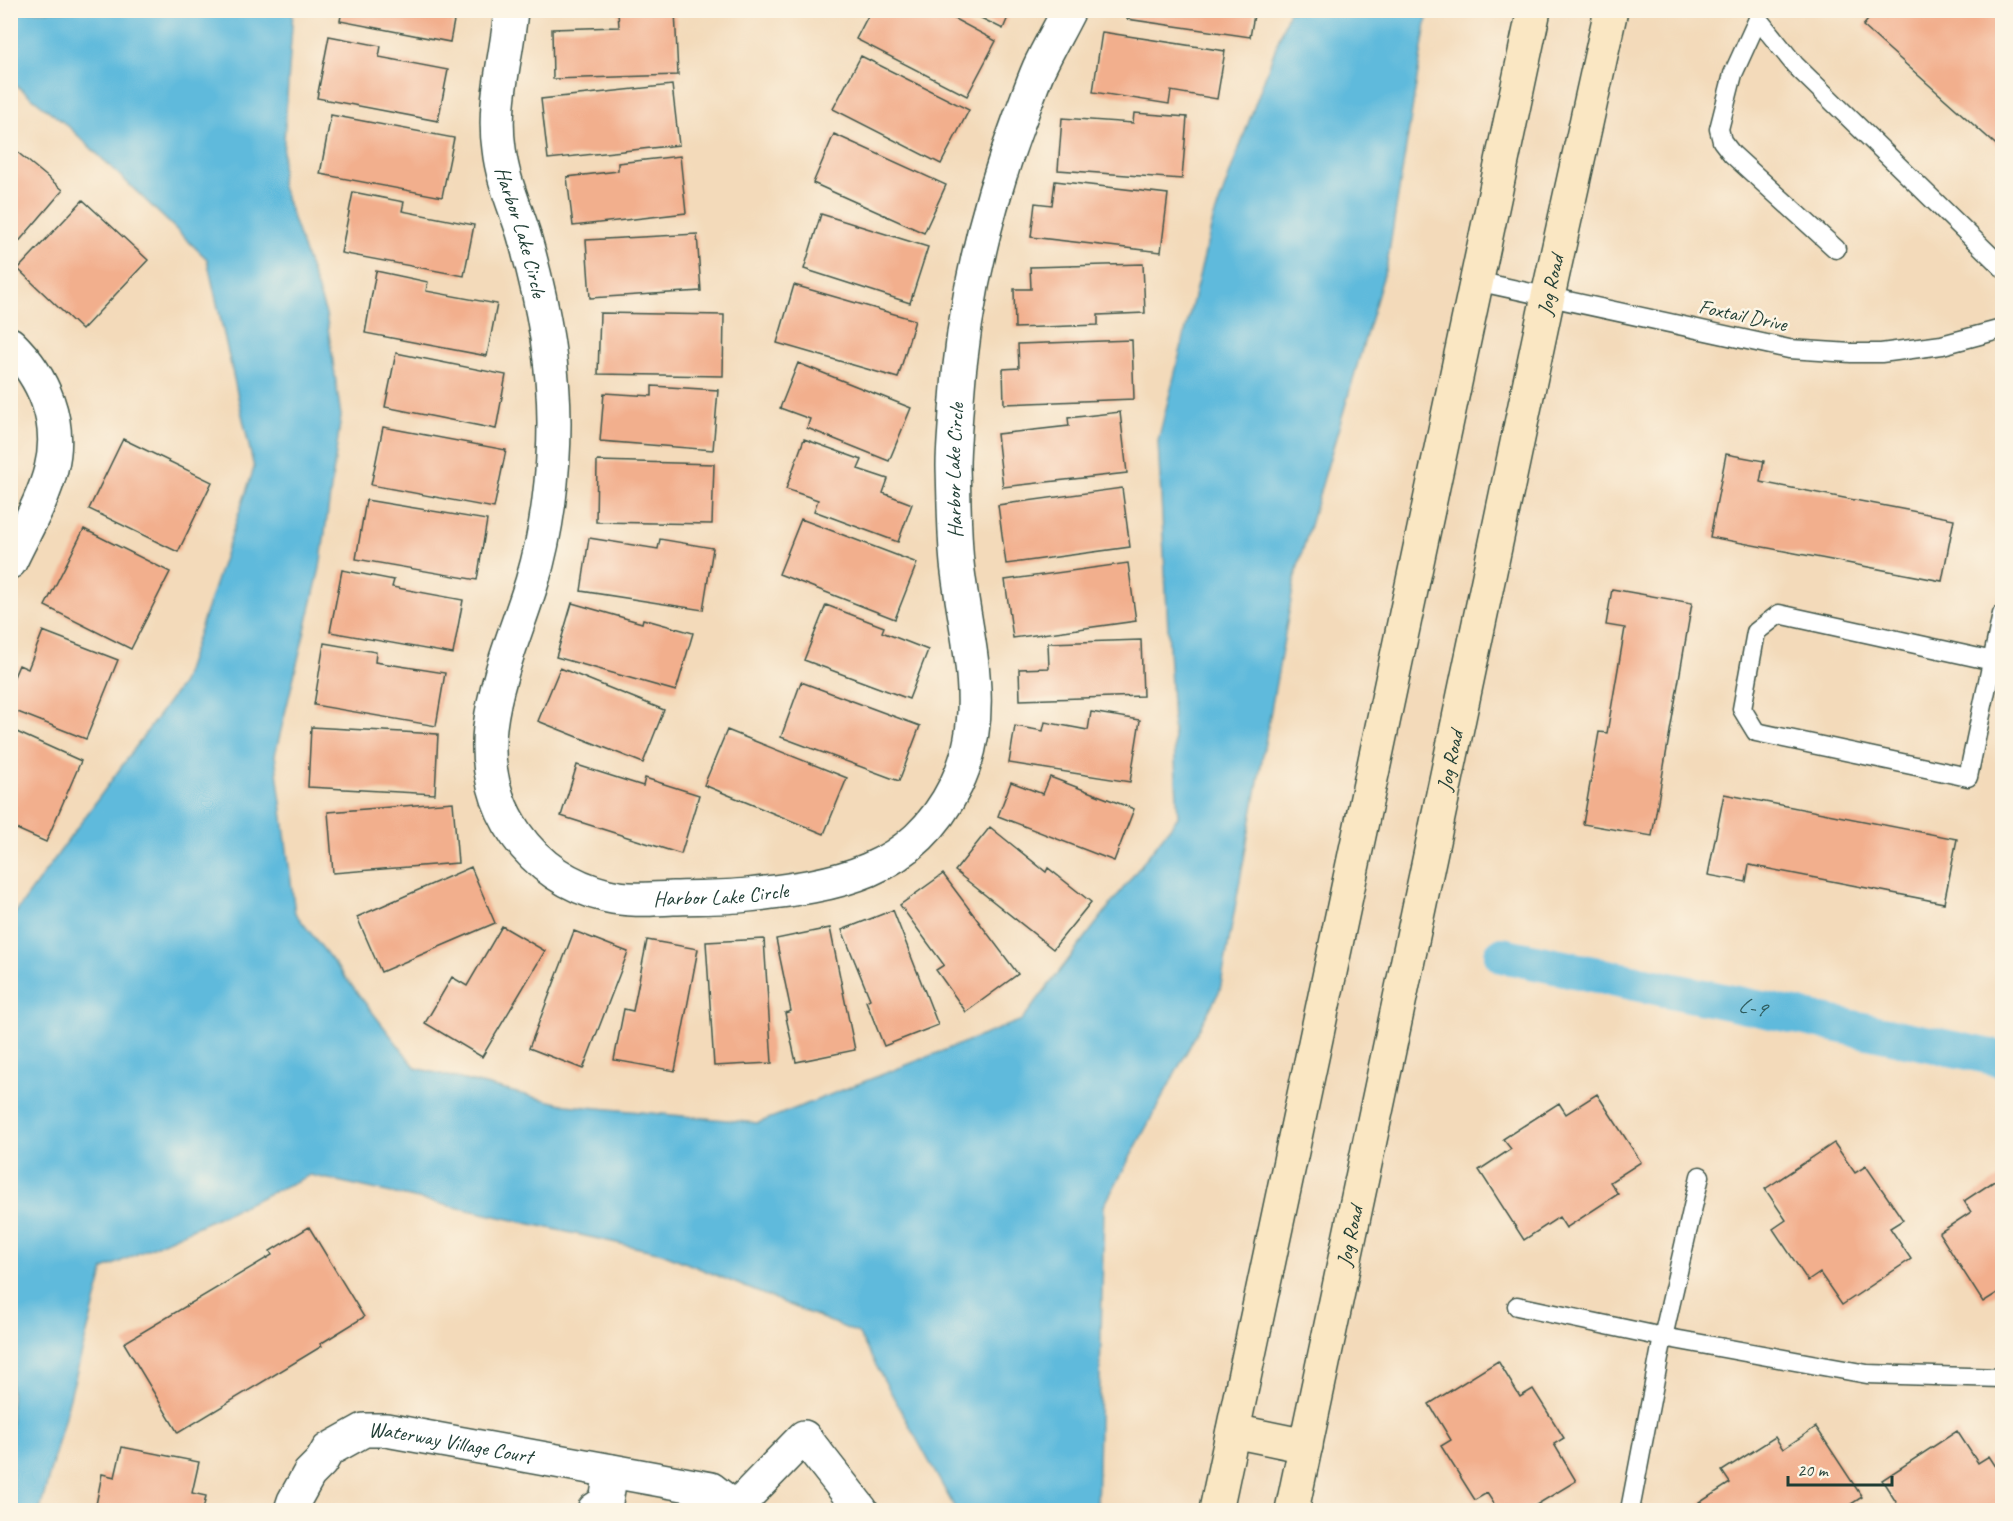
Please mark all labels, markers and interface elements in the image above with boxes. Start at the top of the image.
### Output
street label: Harbor Lake Circle [489,164,553,301]
street label: Jog Road [1531,249,1570,318]
street label: Foxtail Drive [1697,293,1791,337]
street label: Harbor Lake Circle [940,401,970,539]
street label: Jog Road [1431,724,1470,794]
street label: Harbor Lake Circle [653,877,791,912]
water label: L-9 [1736,991,1772,1024]
street label: Jog Road [1331,1200,1370,1270]
street label: Waterway Village Court [368,1417,538,1470]
scale bar [1788,1449,1892,1487]
text: 20 m [1797,1459,1830,1481]

